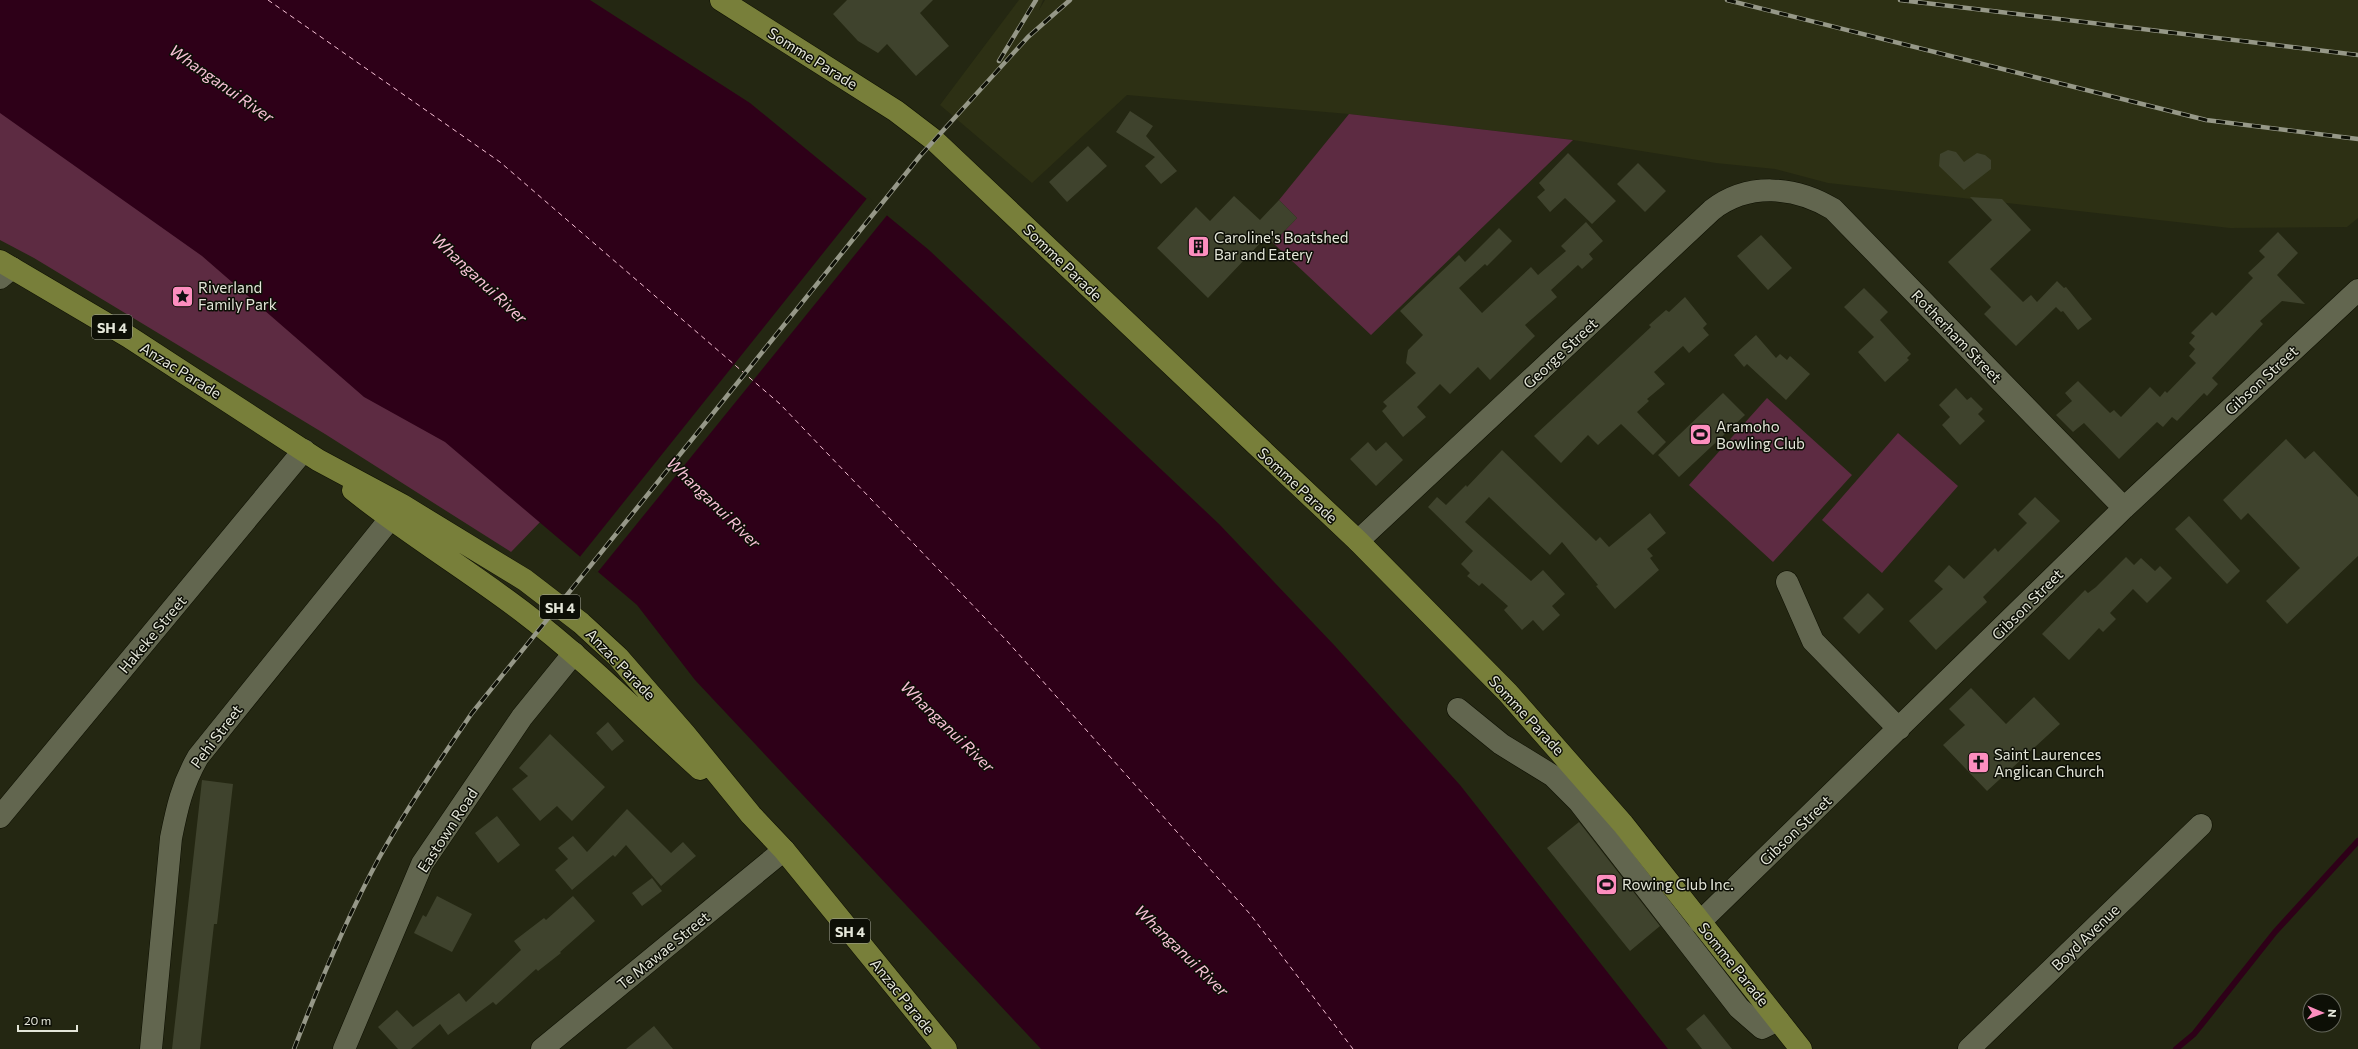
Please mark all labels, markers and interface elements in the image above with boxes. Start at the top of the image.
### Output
street label: Somme Parade [765,23,861,93]
water label: Whanganui River [166,40,278,126]
street label: Somme Parade [1020,220,1106,304]
place label: Caroline's Boatshed Bar and Eatery [1214,228,1348,263]
water label: Whanganui River [429,229,532,327]
building icon: Caroline's Boatshed Bar and Eatery [1185,233,1211,259]
place label: Riverland Family Park [198,278,277,313]
place icon: Riverland Family Park [170,283,196,309]
street label: Rotherham Street [1908,286,2006,386]
street label: George Street [1519,314,1601,392]
road number: SH 4 [92,315,132,339]
street label: Anzac Parade [137,338,225,402]
street label: Gibson Street [2221,342,2301,418]
place label: Aramoho Bowling Club [1716,417,1805,452]
sports icon: Aramoho Bowling Club [1688,422,1714,448]
street label: Somme Parade [1254,444,1342,527]
water label: Whanganui River [663,452,765,552]
street label: Gibson Street [1988,565,2066,643]
street label: Hakeke Street [114,592,190,676]
road number: SH 4 [540,595,580,619]
street label: Anzac Parade [583,625,660,703]
street label: Somme Parade [1486,671,1569,759]
water label: Whanganui River [897,676,999,776]
street label: Pehi Street [186,701,246,771]
place label: Saint Laurences Anglican Church [1994,745,2104,780]
church icon: Saint Laurences Anglican Church [1965,750,1991,776]
street label: Eastown Road [413,785,481,875]
street label: Gibson Street [1755,791,1835,869]
sports icon: Rowing Club Inc. [1594,871,1620,897]
place label: Rowing Club Inc. [1622,875,1734,893]
water label: Whanganui River [1131,900,1233,1000]
street label: Boyd Avenue [2047,900,2123,974]
street label: Te Mawae Street [613,907,713,993]
road number: SH 4 [830,919,870,943]
street label: Somme Parade [1695,919,1773,1009]
street label: Anzac Parade [867,955,939,1037]
north arrow [2302,993,2342,1033]
scale bar [18,1007,77,1033]
text: N [2326,1009,2339,1018]
text: 20 m [24,1013,51,1027]

